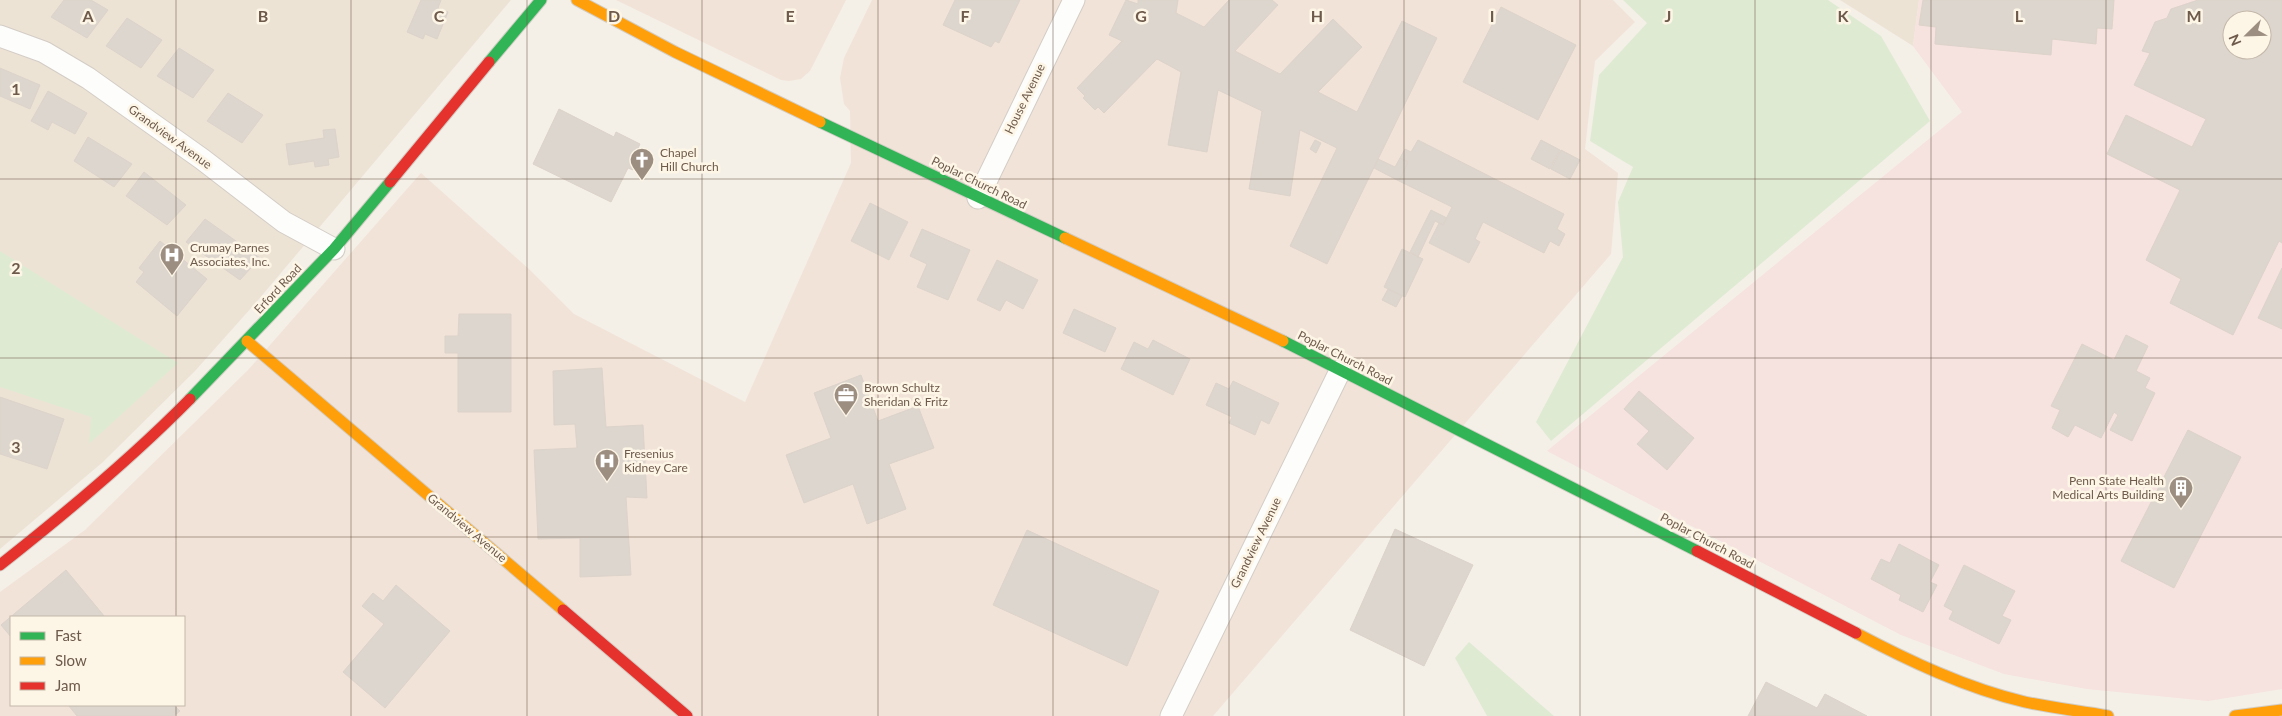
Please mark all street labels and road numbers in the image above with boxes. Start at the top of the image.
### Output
street label: House Avenue [1001,61,1048,136]
street label: Grandview Avenue [126,101,215,172]
street label: Poplar Church Road [929,153,1029,212]
street label: Erford Road [251,261,304,317]
street label: Poplar Church Road [1295,327,1395,388]
street label: Grandview Avenue [424,490,510,565]
street label: Grandview Avenue [1227,495,1284,591]
street label: Poplar Church Road [1658,510,1757,572]

